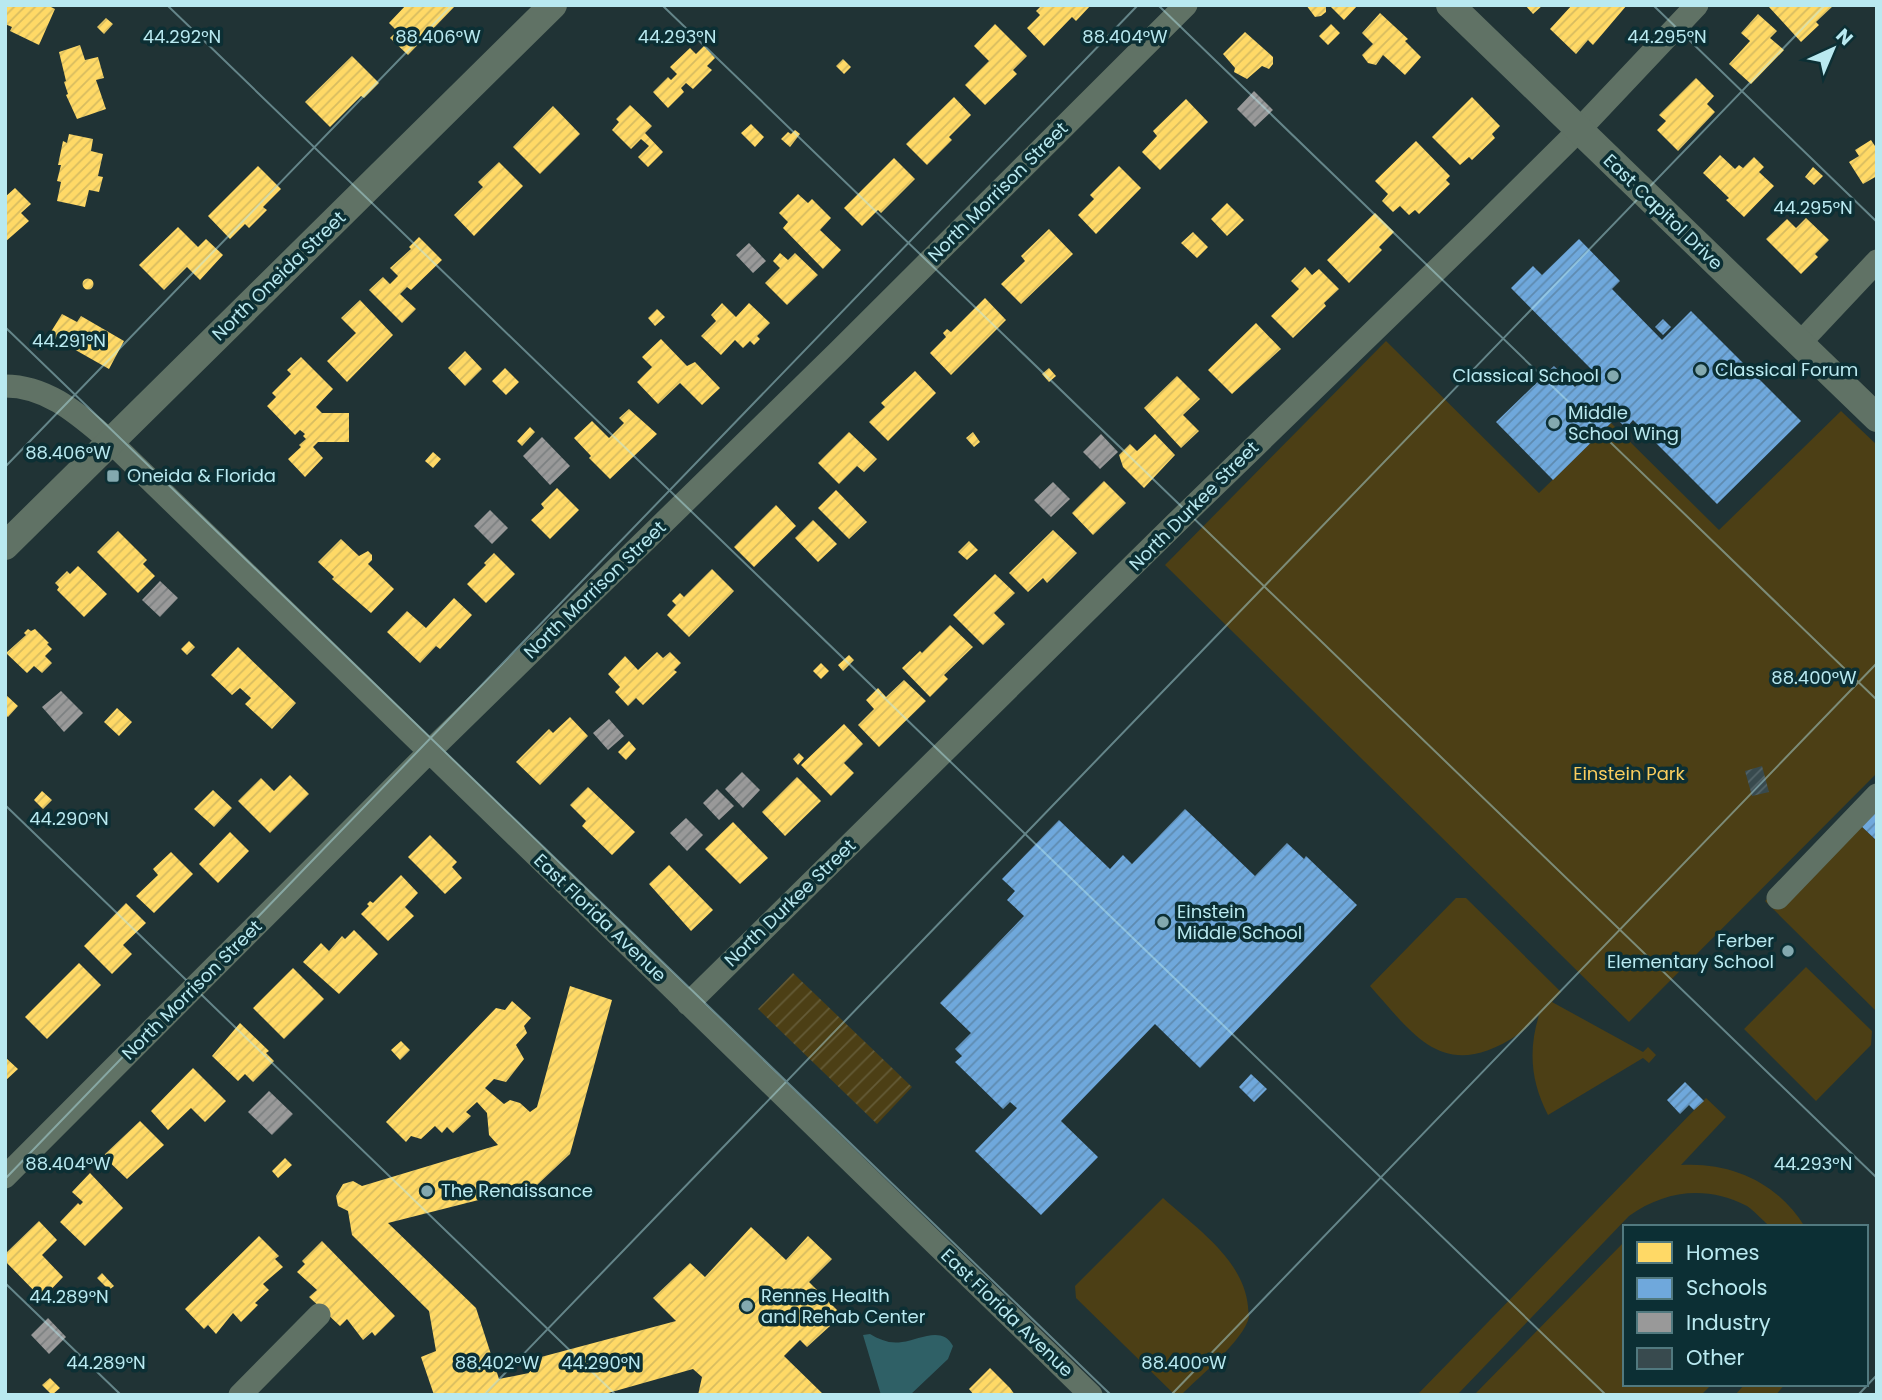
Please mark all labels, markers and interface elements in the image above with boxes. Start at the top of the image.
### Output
north arrow [1798,14,1868,84]
text: N [1830,22,1859,52]
text: 44.292°N [143,24,221,49]
text: 88.406°W [395,24,481,49]
text: 44.293°N [638,24,716,49]
text: 88.404°W [1082,24,1168,49]
text: 44.295°N [1627,24,1707,49]
street label: North Morrison Street [922,116,1073,267]
street label: East Capitol Drive [1598,148,1729,275]
text: 44.295°N [1773,195,1853,220]
street label: North Oneida Street [206,205,351,346]
text: 44.291°N [32,328,106,353]
place label: Classical Forum [1715,357,1858,382]
marker: Classical Forum [1693,362,1709,378]
place label: Classical School [1452,363,1599,388]
marker: Classical School [1605,368,1621,384]
place label: Middle School Wing [1568,400,1679,446]
marker: Middle School Wing [1546,415,1562,431]
street label: North Durkee Street [1123,435,1264,576]
text: 88.406°W [25,440,111,465]
place label: Oneida & Florida [127,463,276,488]
marker: Oneida & Florida [105,468,121,484]
street label: North Morrison Street [518,515,671,664]
text: 88.400°W [1771,665,1857,690]
park label: Einstein Park [1573,761,1686,786]
text: 44.290°N [29,806,109,831]
street label: North Durkee Street [718,833,861,972]
street label: East Florida Avenue [529,848,672,987]
place label: Einstein Middle School [1177,899,1302,945]
street label: North Morrison Street [116,914,267,1065]
marker: Einstein Middle School [1155,914,1171,930]
place label: Ferber Elementary School [1607,928,1774,974]
marker: Ferber Elementary School [1780,943,1796,959]
text: 88.404°W [25,1151,111,1176]
text: 44.293°N [1774,1151,1852,1176]
place label: The Renaissance [441,1178,593,1203]
marker: The Renaissance [419,1183,435,1199]
legend [1623,1225,1868,1386]
text: Homes [1686,1238,1760,1267]
street label: East Florida Avenue [936,1243,1079,1382]
text: Schools [1686,1273,1768,1302]
place label: Rennes Health and Rehab Center [761,1283,926,1329]
text: 44.289°N [29,1284,109,1309]
marker: Rennes Health and Rehab Center [739,1298,755,1314]
text: Industry [1686,1308,1771,1337]
text: Other [1686,1343,1745,1372]
text: 44.289°N [66,1350,146,1375]
text: 88.402°W [455,1350,540,1375]
text: 44.290°N [561,1350,641,1375]
text: 88.400°W [1141,1350,1227,1375]

